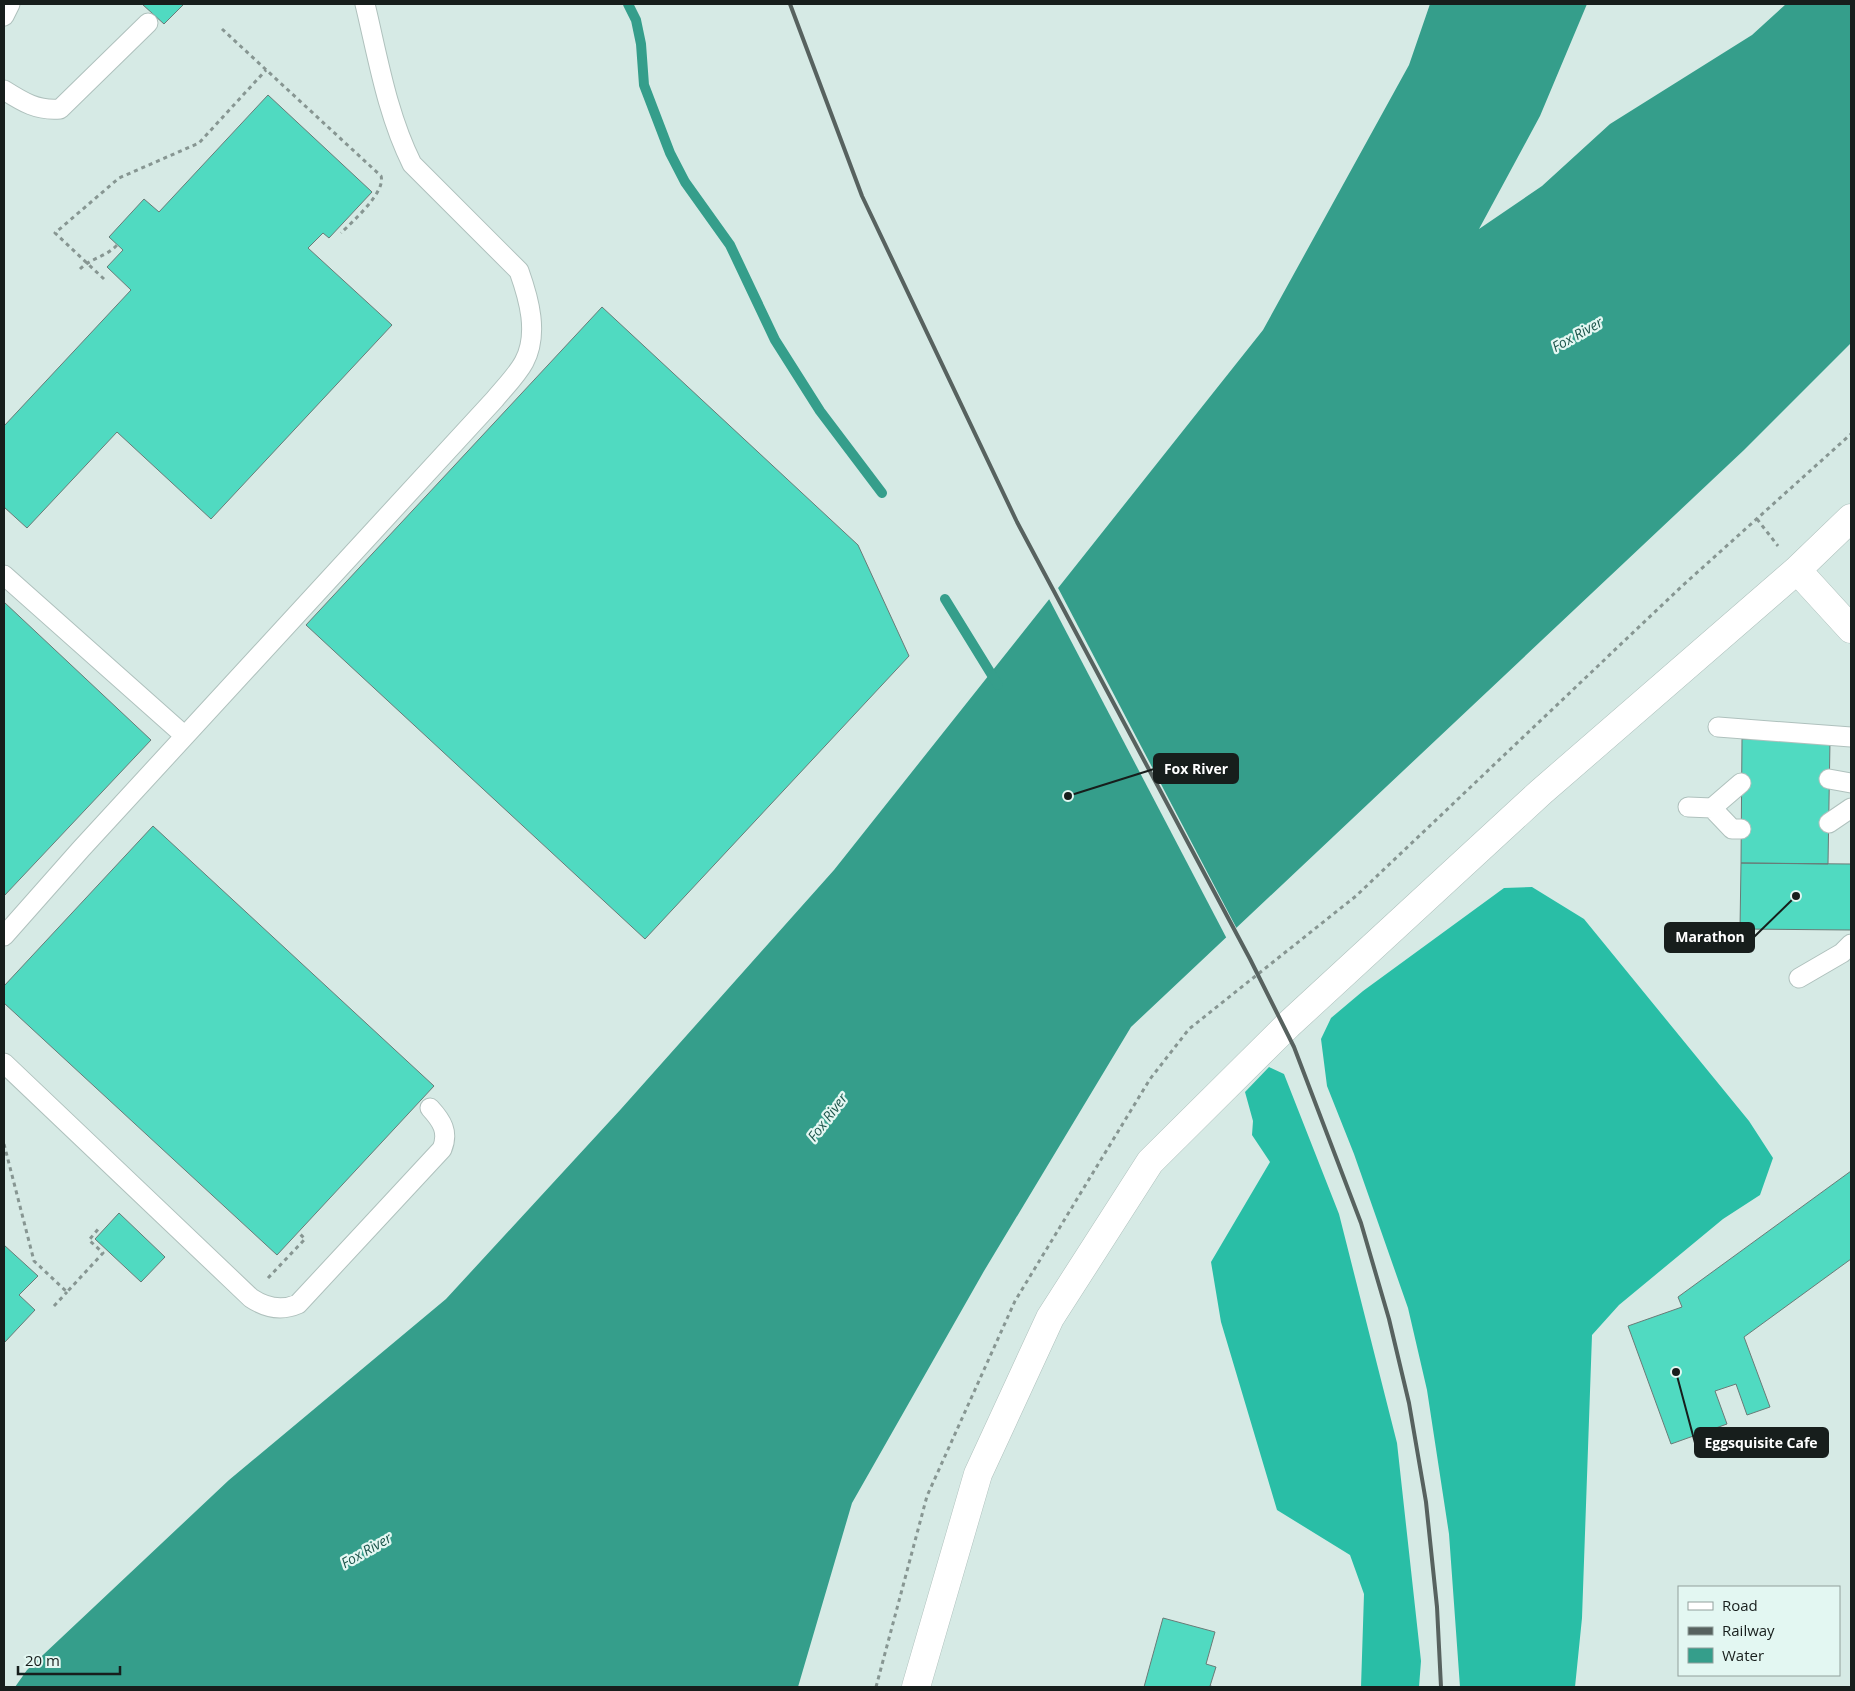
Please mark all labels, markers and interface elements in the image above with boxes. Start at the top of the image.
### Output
water label: Fox River [1548,312,1606,356]
callout: Fox River [1154,754,1238,783]
text: Fox River [1164,759,1229,778]
callout: Marathon [1665,923,1754,952]
text: Marathon [1675,927,1745,946]
water label: Fox River [803,1089,852,1145]
callout: Eggsquisite Cafe [1695,1428,1828,1457]
text: Eggsquisite Cafe [1704,1433,1818,1452]
water label: Fox River [337,1528,395,1572]
legend [1678,1586,1840,1676]
text: Road [1722,1595,1758,1615]
text: Railway [1722,1620,1775,1640]
scale bar [18,1644,120,1676]
text: Water [1722,1645,1764,1665]
text: 20 m [25,1650,60,1670]

